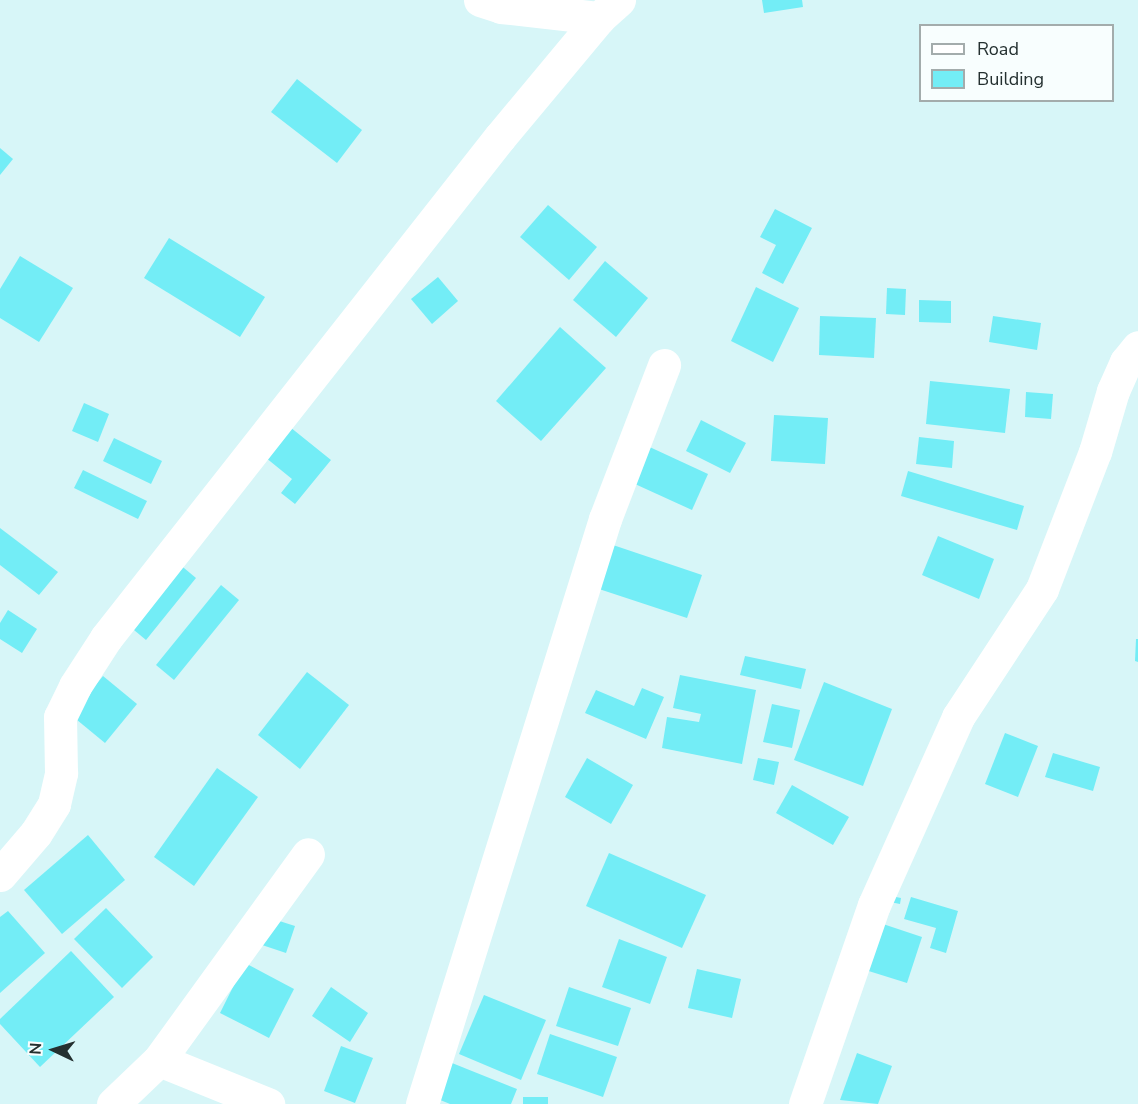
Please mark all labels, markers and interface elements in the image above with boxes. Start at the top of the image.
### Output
legend [919,24,1114,102]
text: Road [977,37,1019,61]
text: Building [977,67,1044,91]
north arrow [24,1020,84,1080]
text: N [25,1042,47,1055]

